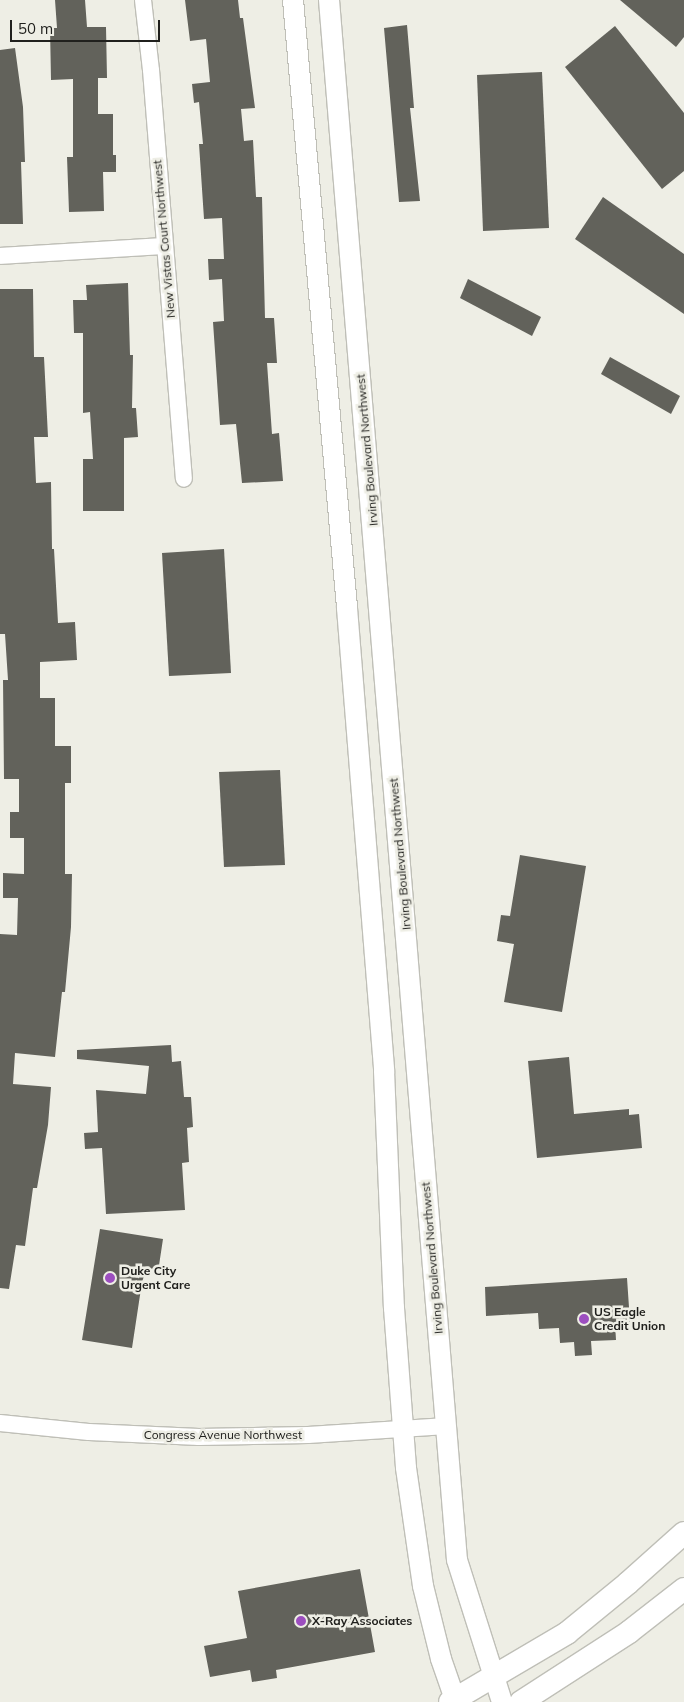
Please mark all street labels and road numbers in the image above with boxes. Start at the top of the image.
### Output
street label: New Vistas Court Northwest [150,159,178,319]
street label: Irving Boulevard Northwest [353,373,381,527]
street label: Irving Boulevard Northwest [386,777,414,931]
street label: Irving Boulevard Northwest [418,1181,446,1335]
street label: Congress Avenue Northwest [144,1428,302,1442]

